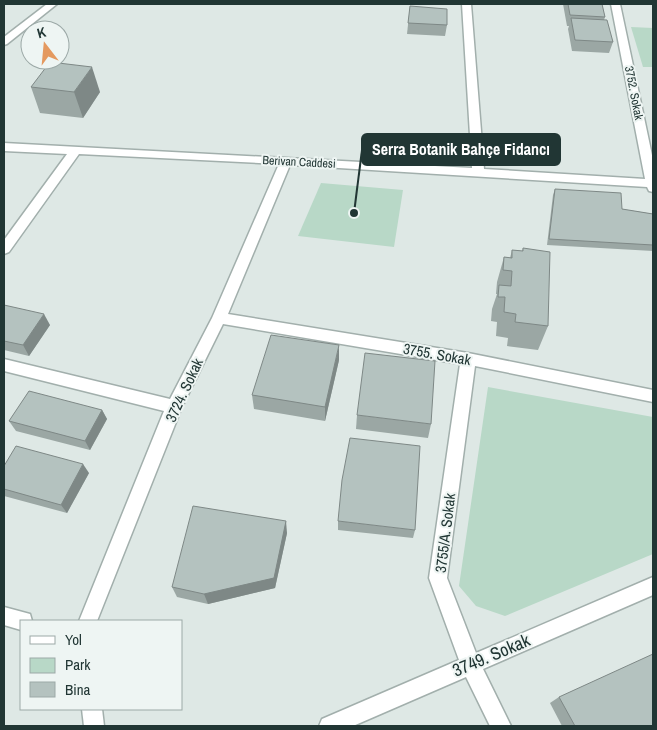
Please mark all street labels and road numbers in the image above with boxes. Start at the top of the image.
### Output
street label: 3752. Sokak [621,65,647,121]
street label: Berivan Caddesi [262,152,336,172]
street label: 3755. Sokak [402,338,473,370]
street label: 3724. Sokak [160,354,208,425]
street label: 3755/A. Sokak [430,491,460,574]
street label: 3749. Sokak [448,627,534,683]

